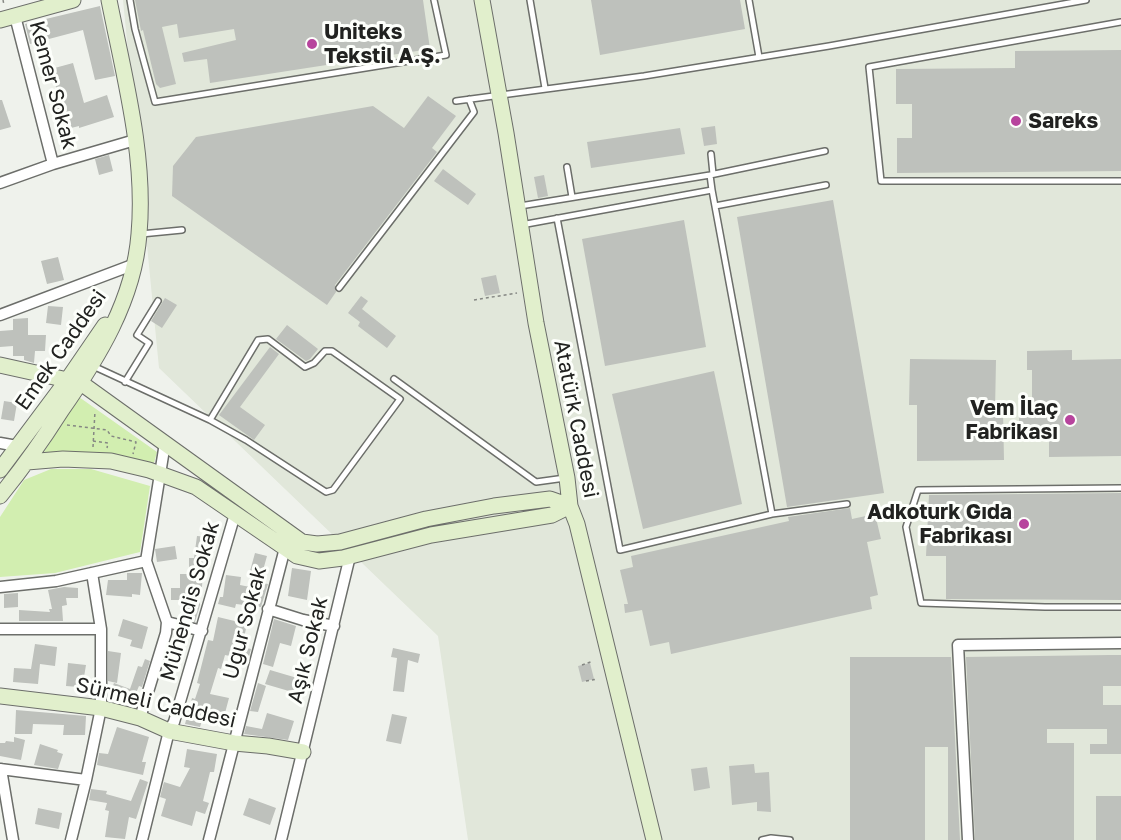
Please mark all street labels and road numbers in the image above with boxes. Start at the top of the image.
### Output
street label: Kemer Sokak [24,18,82,152]
street label: Emek Caddesi [10,285,112,415]
street label: Atatürk Caddesi [548,338,604,500]
street label: Mühendis Sokak [155,518,225,684]
street label: Uğur Sokak [218,564,272,682]
street label: Aşık Sokak [283,594,333,706]
street label: Sürmeli Caddesi [73,672,239,734]

